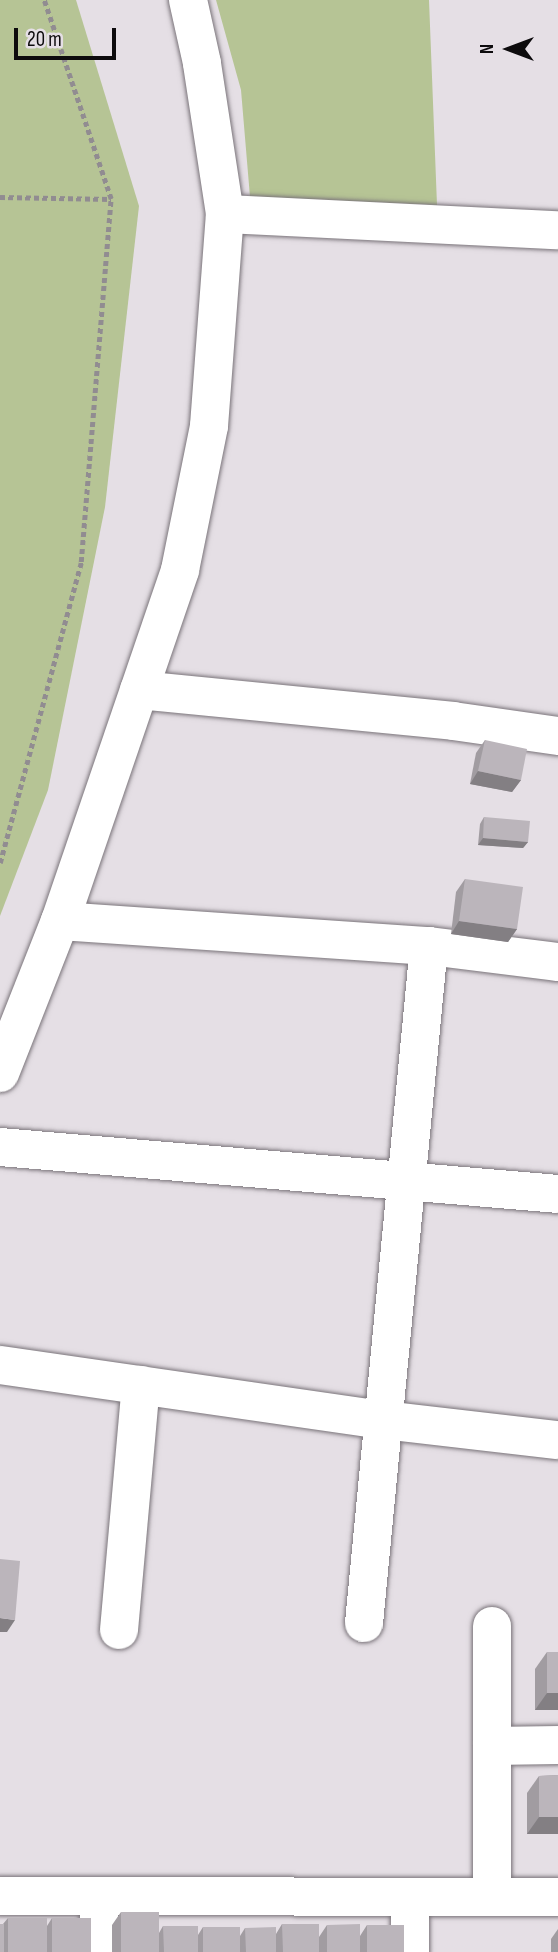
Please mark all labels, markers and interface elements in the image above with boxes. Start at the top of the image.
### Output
scale bar [18,14,119,58]
north arrow [474,14,544,84]
text: 20 m [27,27,62,52]
text: N [476,44,499,54]

